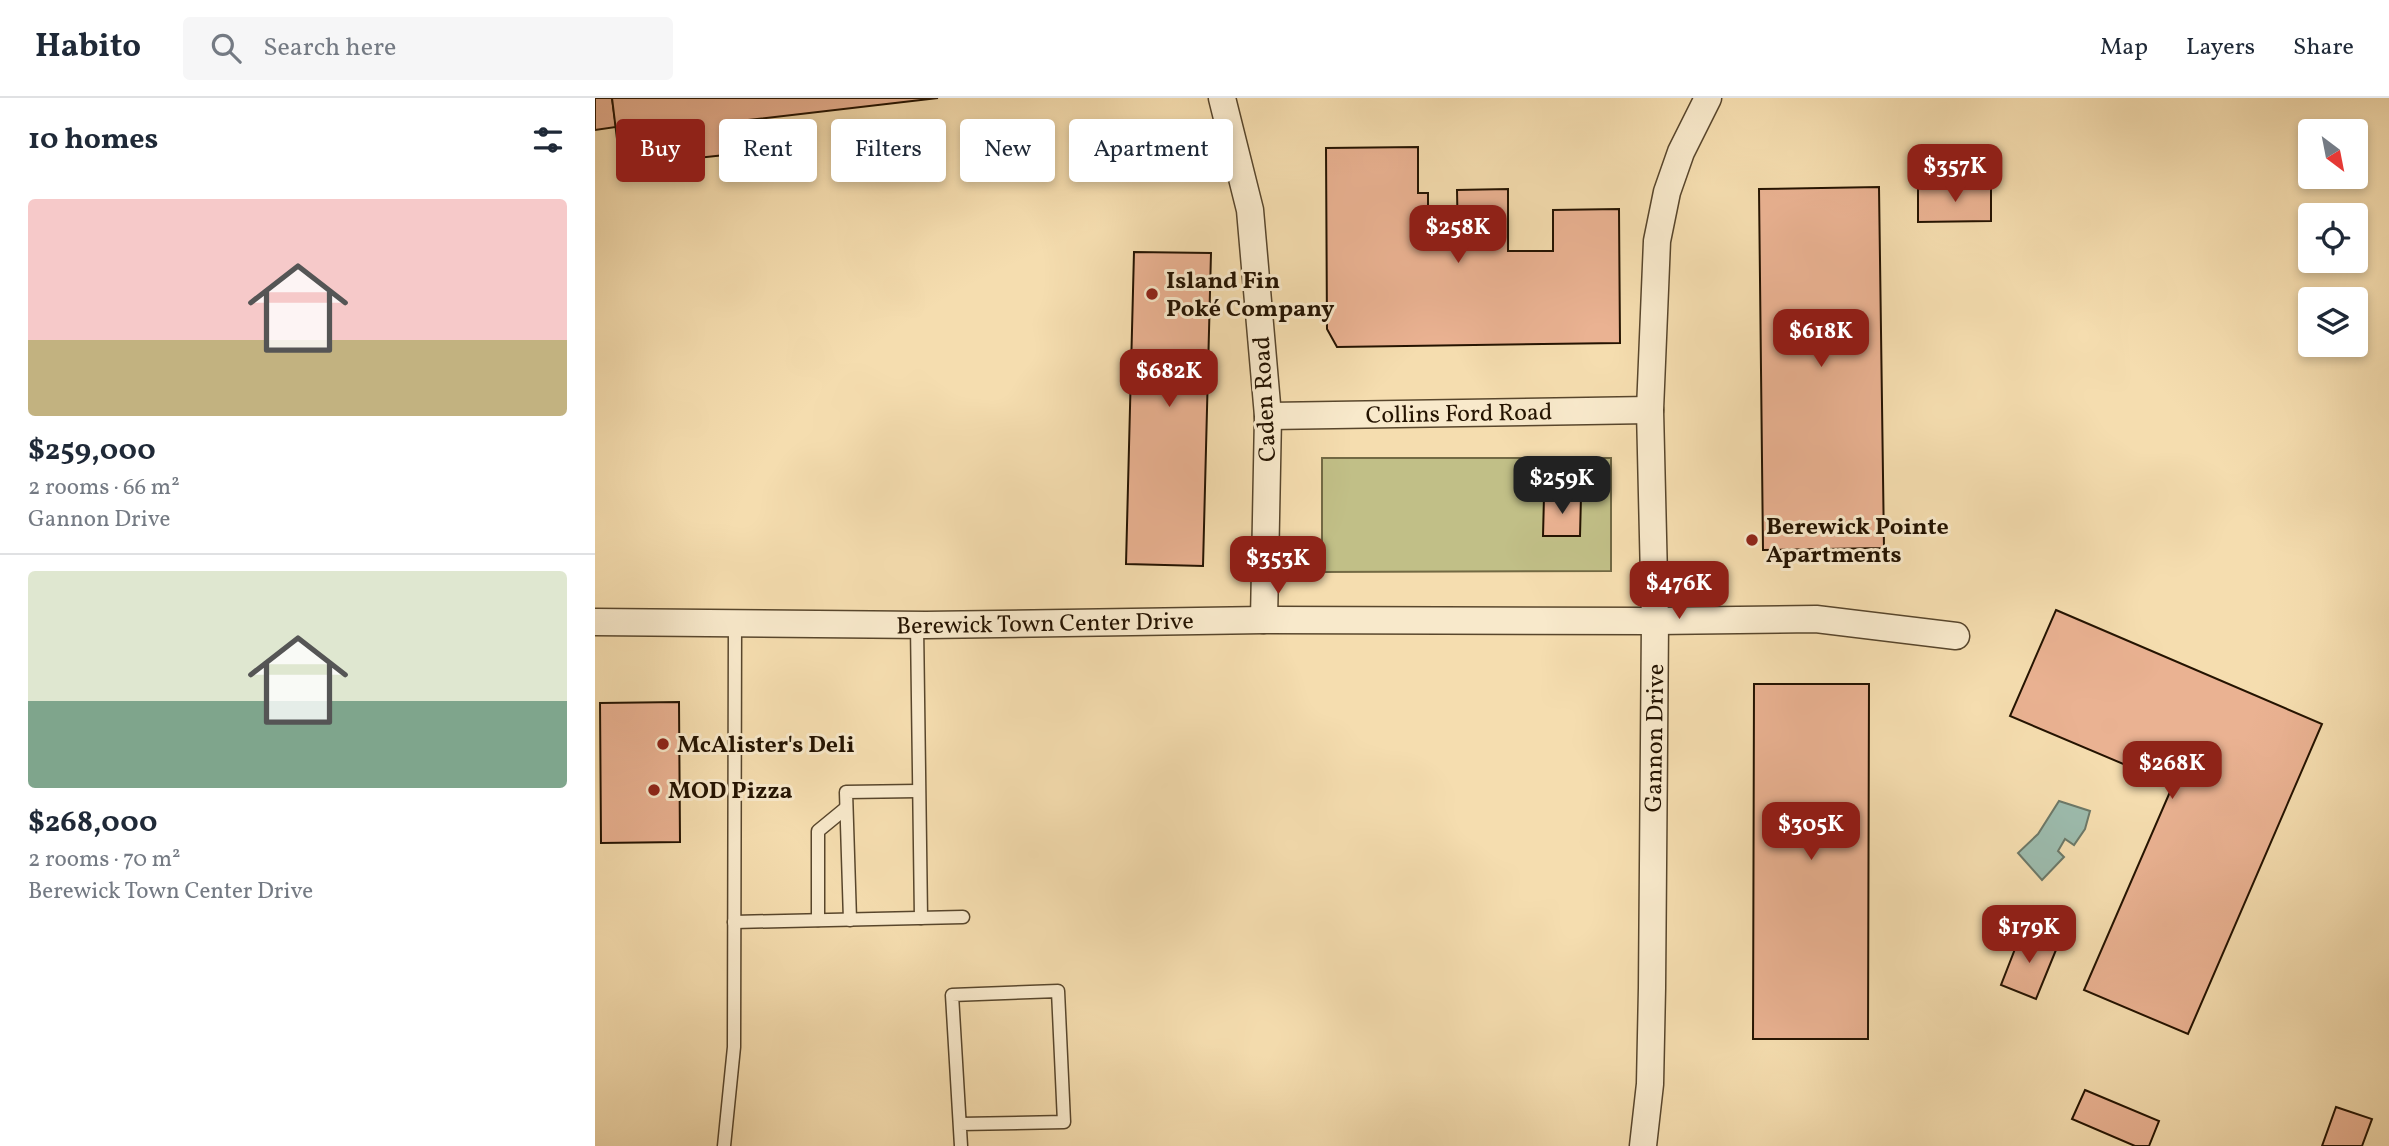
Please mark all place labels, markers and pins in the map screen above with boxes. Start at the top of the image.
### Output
pin: $357K [1906,144,2004,204]
pin: $258K [1409,206,1507,265]
place label: Island Fin Poké Company [1166,265,1335,327]
marker: Island Fin Poké Company [1144,286,1160,302]
pin: $618K [1772,310,1870,369]
pin: $682K [1120,350,1218,409]
pin: $259K [1513,456,1611,516]
place label: Berewick Pointe Apartments [1766,511,1949,573]
marker: Berewick Pointe Apartments [1744,532,1760,548]
pin: $353K [1229,536,1327,596]
pin: $476K [1630,561,1728,621]
place label: McAlister's Deli [677,729,855,763]
marker: McAlister's Deli [655,736,671,752]
pin: $268K [2123,742,2221,801]
place label: MOD Pizza [668,775,793,809]
marker: MOD Pizza [646,782,662,798]
pin: $305K [1762,802,1860,862]
pin: $179K [1980,906,2078,965]

